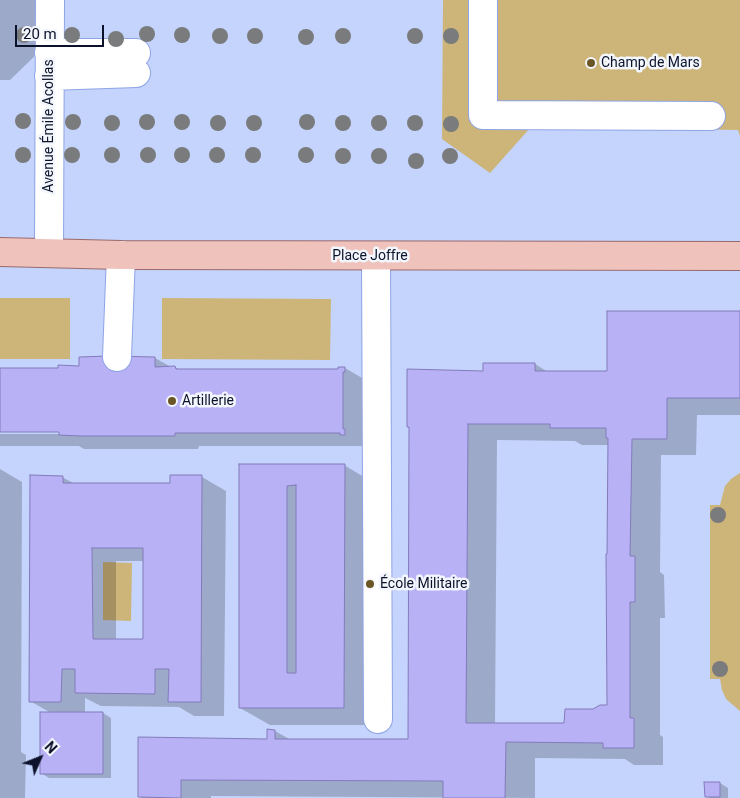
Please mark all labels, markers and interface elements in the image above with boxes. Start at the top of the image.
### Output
scale bar [18,15,106,47]
text: 20 m [23,25,57,43]
place label: Champ de Mars [601,55,700,71]
marker: Champ de Mars [585,57,597,69]
street label: Avenue Émile Acollas [41,59,57,193]
street label: Place Joffre [332,248,408,264]
place label: Artillerie [182,393,234,409]
marker: Artillerie [166,395,178,407]
place label: École Militaire [380,576,468,592]
marker: École Militaire [364,578,376,590]
north arrow [15,733,65,783]
text: N [42,738,60,757]

